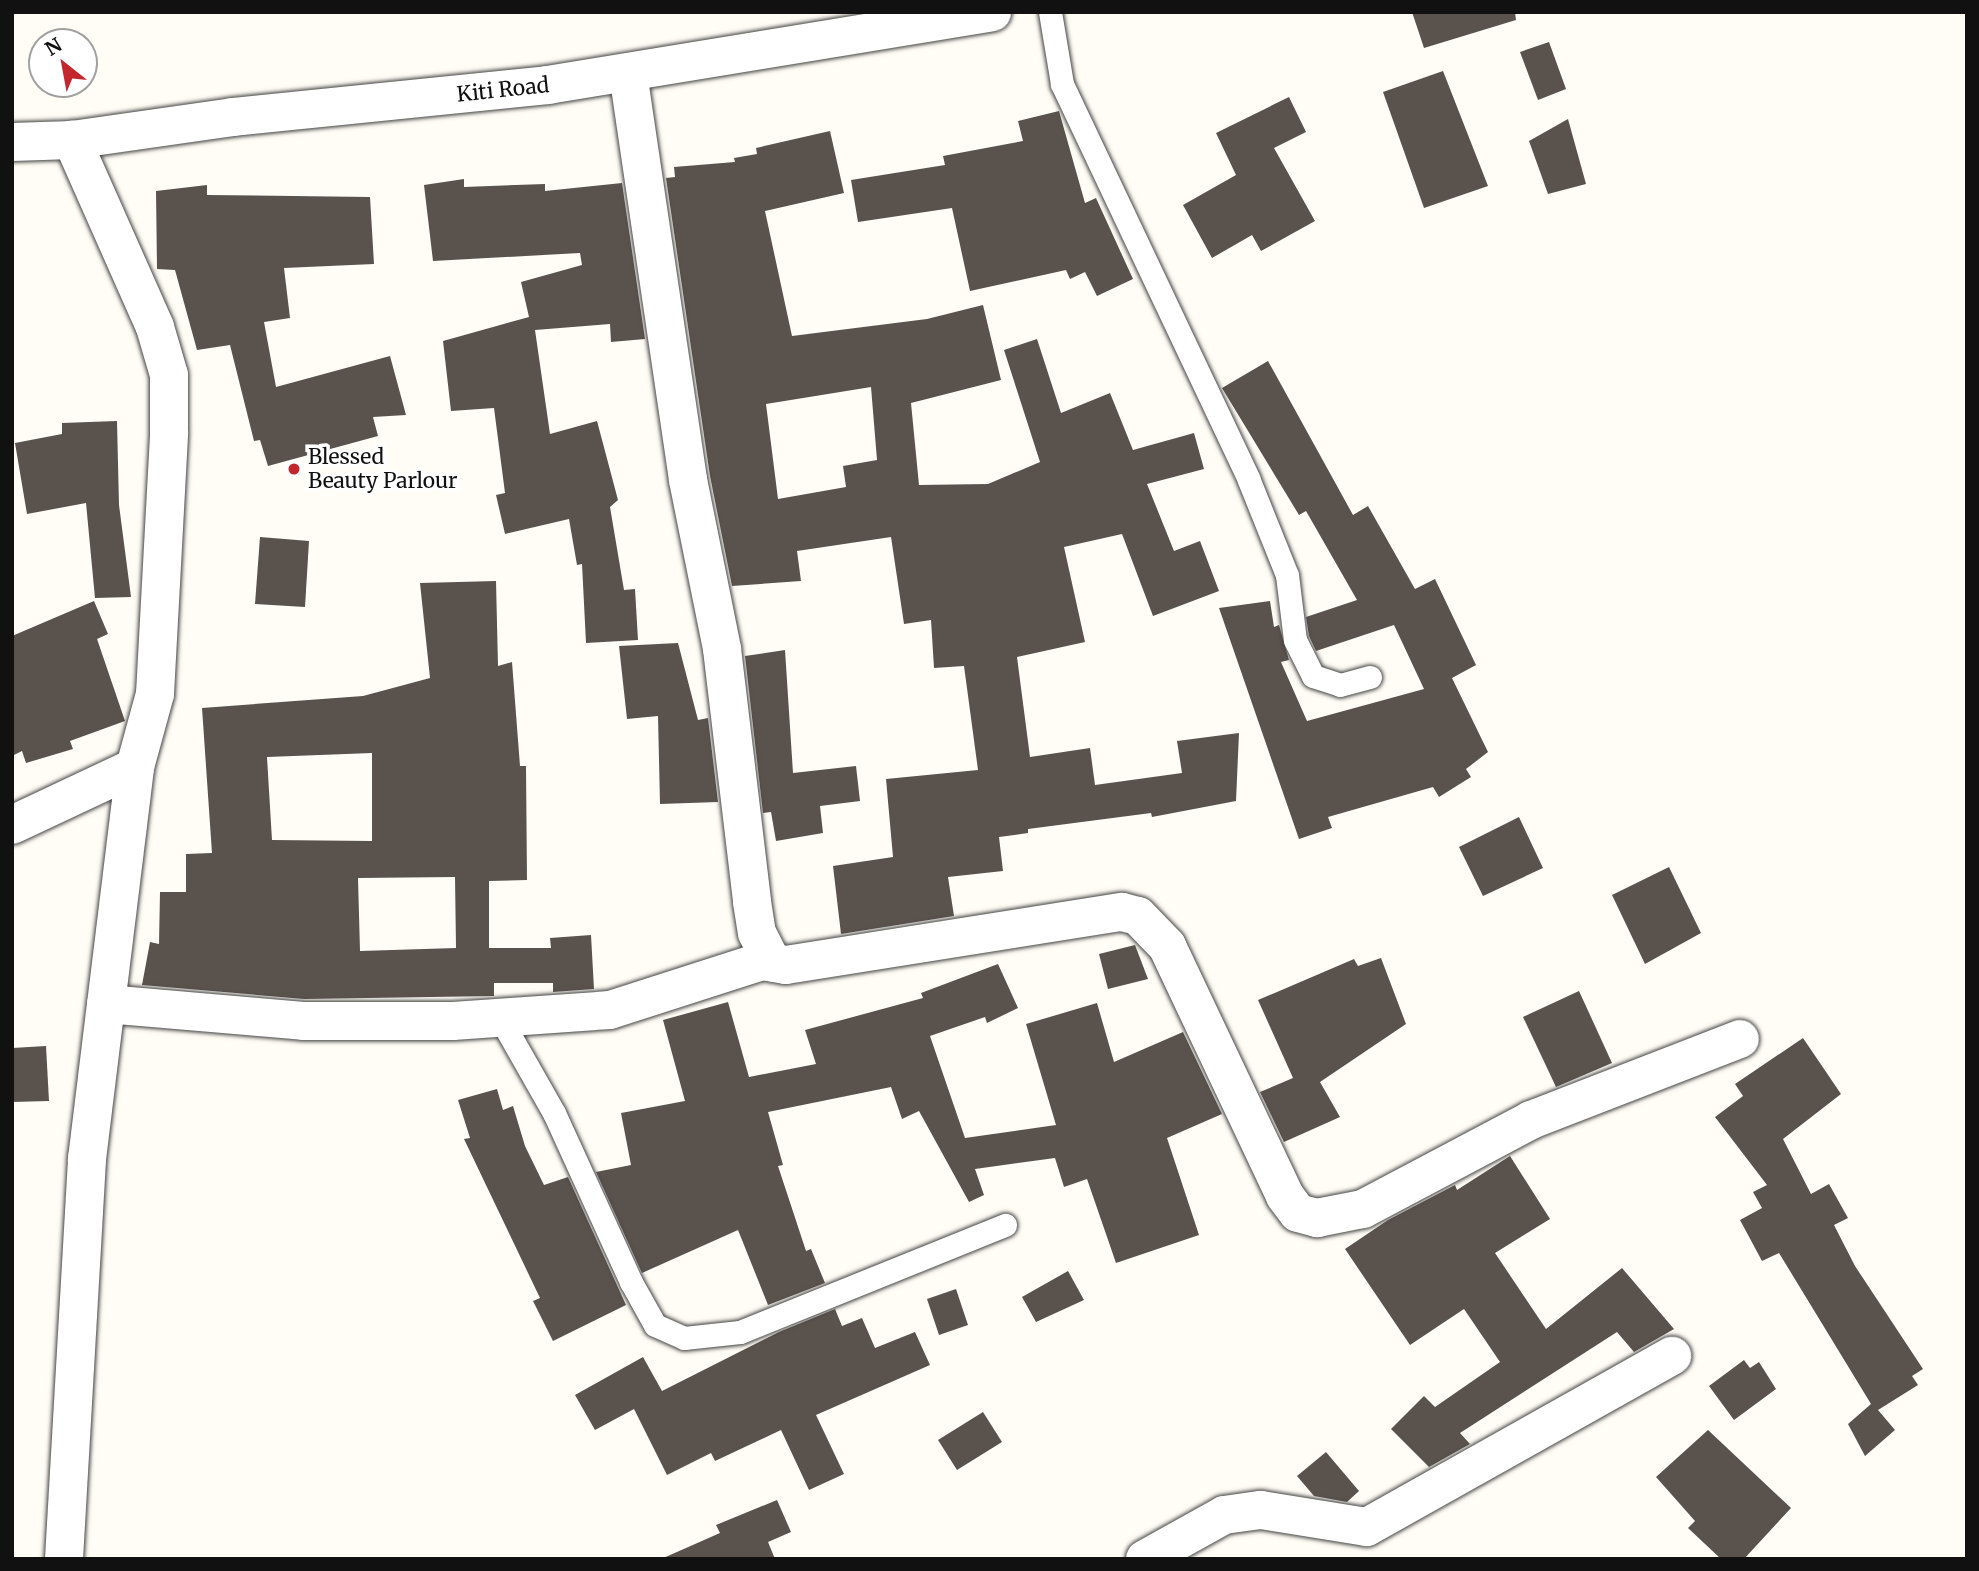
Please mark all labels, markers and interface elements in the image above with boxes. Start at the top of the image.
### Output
north arrow [28,28,98,98]
text: N [41,33,66,61]
street label: Kiti Road [456,73,550,107]
place label: Blessed Beauty Parlour [308,444,458,494]
marker: Blessed Beauty Parlour [286,461,302,477]

